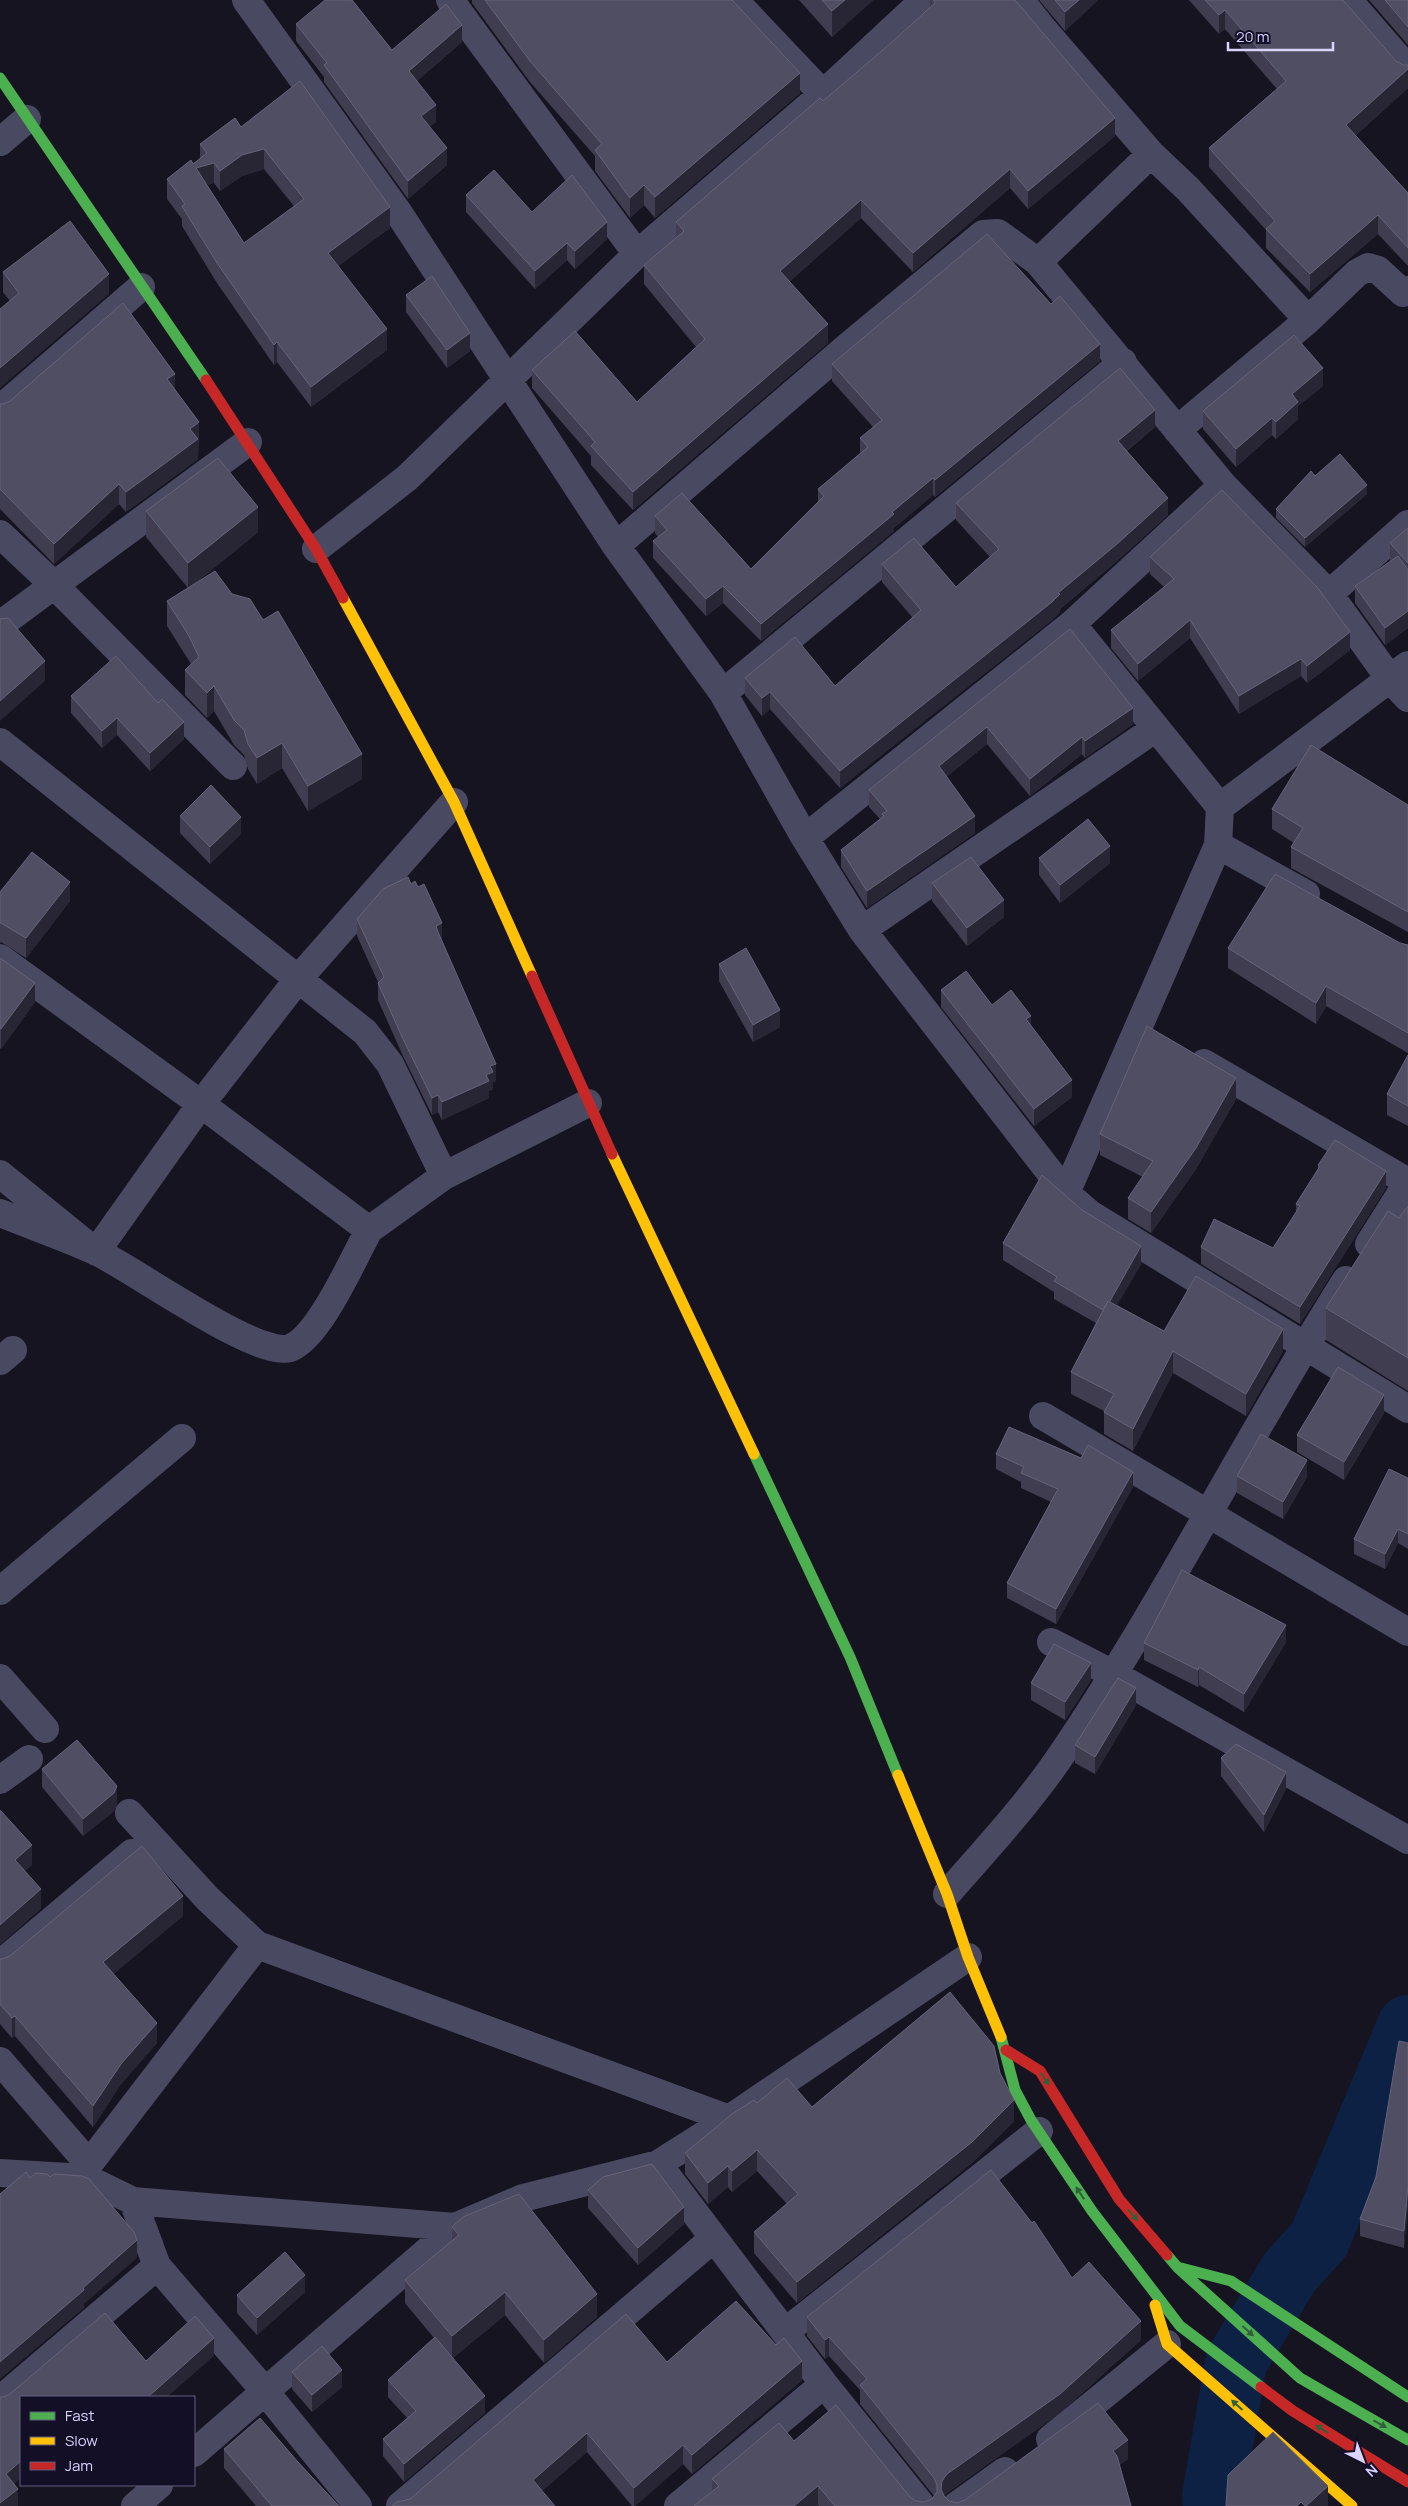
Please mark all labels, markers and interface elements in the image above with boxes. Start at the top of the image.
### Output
scale bar [1228,20,1333,52]
text: 20 m [1236,26,1269,47]
one-way arrow [1040,2072,1049,2085]
one-way arrow [1075,2186,1085,2199]
one-way arrow [1127,2208,1139,2220]
one-way arrow [1241,2325,1253,2337]
legend [20,2396,195,2486]
one-way arrow [1231,2399,1243,2411]
text: Fast [65,2405,94,2426]
one-way arrow [1372,2420,1387,2428]
one-way arrow [1315,2425,1328,2434]
text: Slow [65,2430,98,2451]
north arrow [1338,2436,1388,2486]
text: Jam [65,2455,93,2476]
text: N [1362,2461,1382,2481]

